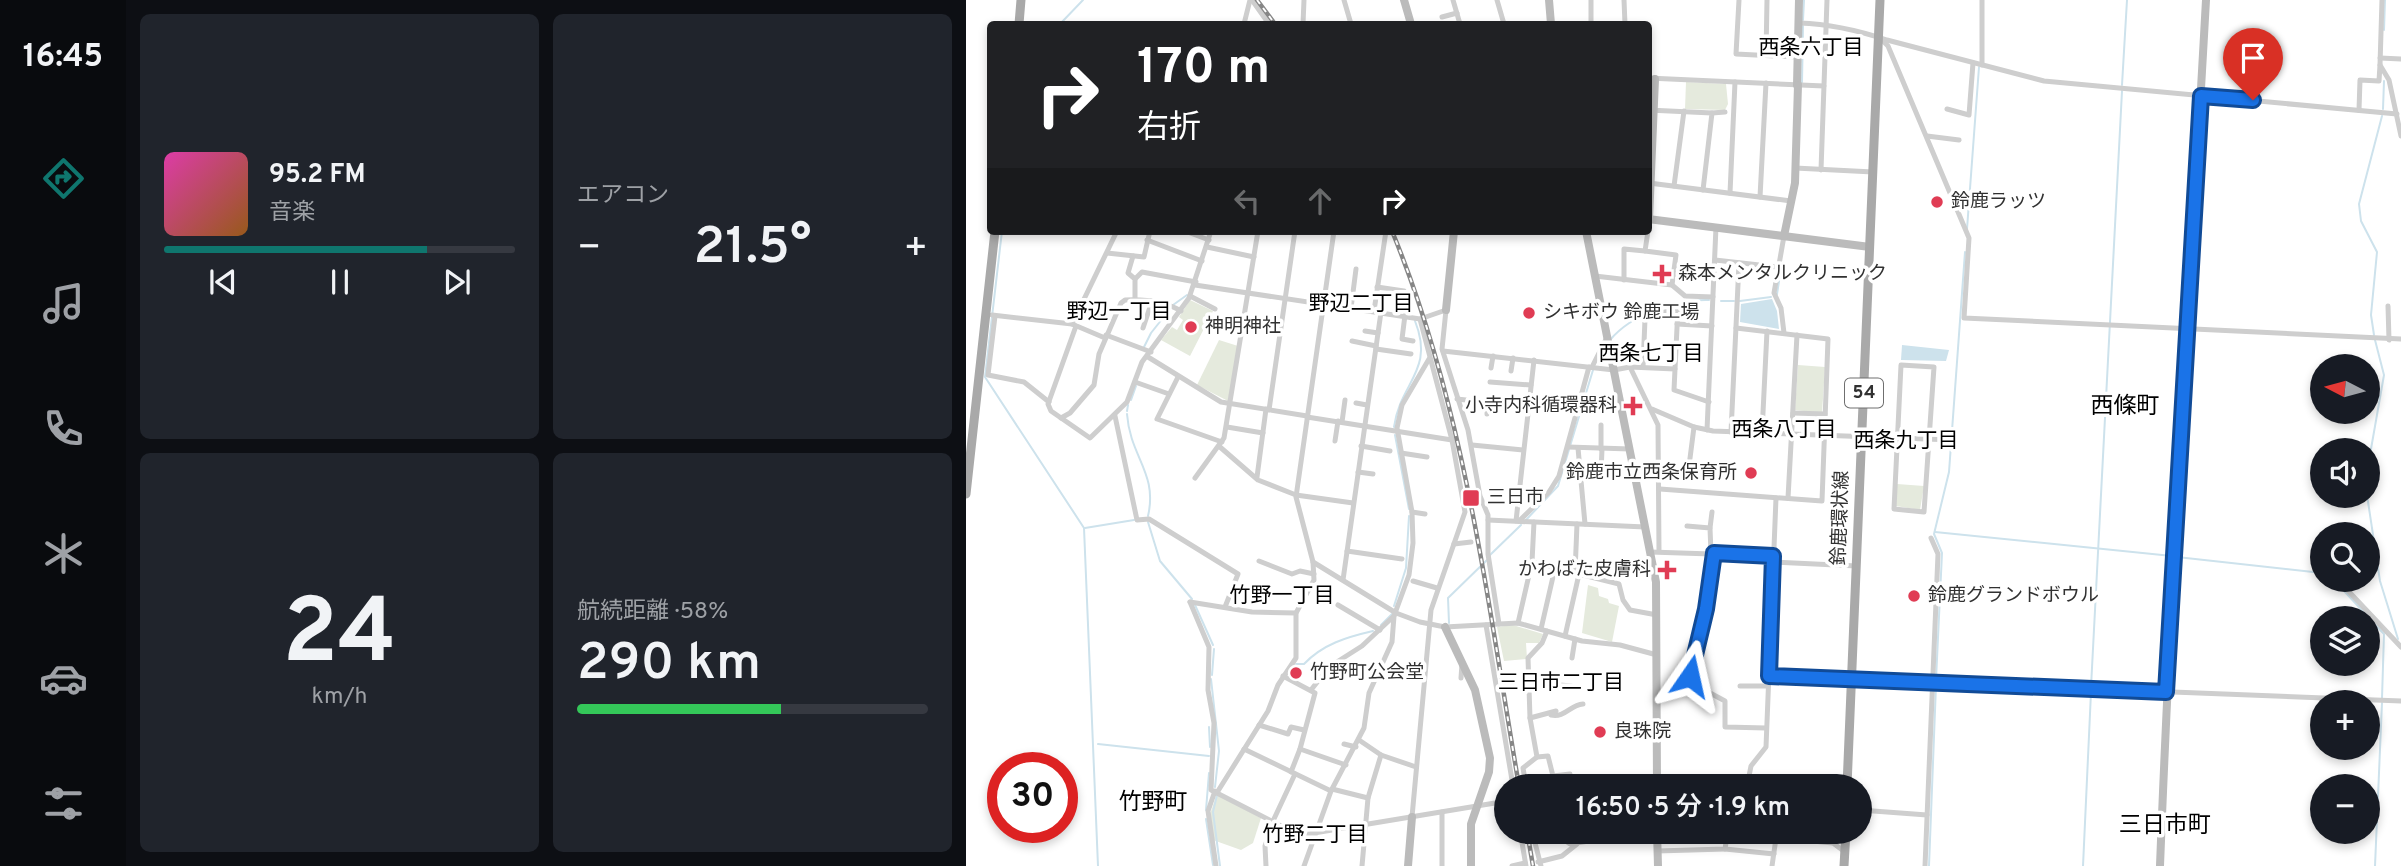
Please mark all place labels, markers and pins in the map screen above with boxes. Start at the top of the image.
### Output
pin [2223,28,2283,100]
place label: 鈴鹿ラッツ [1951,190,2046,214]
marker: 鈴鹿ラッツ [1929,194,1945,210]
place label: 森本メンタルクリニック [1678,262,1887,286]
marker: 森本メンタルクリニック [1652,264,1672,284]
place label: シキボウ 鈴鹿工場 [1543,301,1699,325]
marker: シキボウ 鈴鹿工場 [1521,305,1537,321]
place label: 神明神社 [1205,315,1281,339]
marker: 神明神社 [1183,319,1199,335]
place label: 小寺内科循環器科 [1465,394,1617,418]
marker: 小寺内科循環器科 [1623,396,1643,416]
place label: 鈴鹿市立西条保育所 [1566,461,1737,485]
marker: 鈴鹿市立西条保育所 [1743,465,1759,481]
place label: 三日市 [1487,486,1544,510]
marker: 三日市 [1461,488,1481,508]
place label: かわばた皮膚科 [1518,558,1651,582]
marker: かわばた皮膚科 [1657,560,1677,580]
place label: 鈴鹿グランドボウル [1928,584,2099,608]
marker: 鈴鹿グランドボウル [1906,588,1922,604]
place label: 竹野町公会堂 [1310,661,1424,685]
marker: 竹野町公会堂 [1288,665,1304,681]
place label: 良珠院 [1614,720,1671,744]
marker: 良珠院 [1592,724,1608,740]

